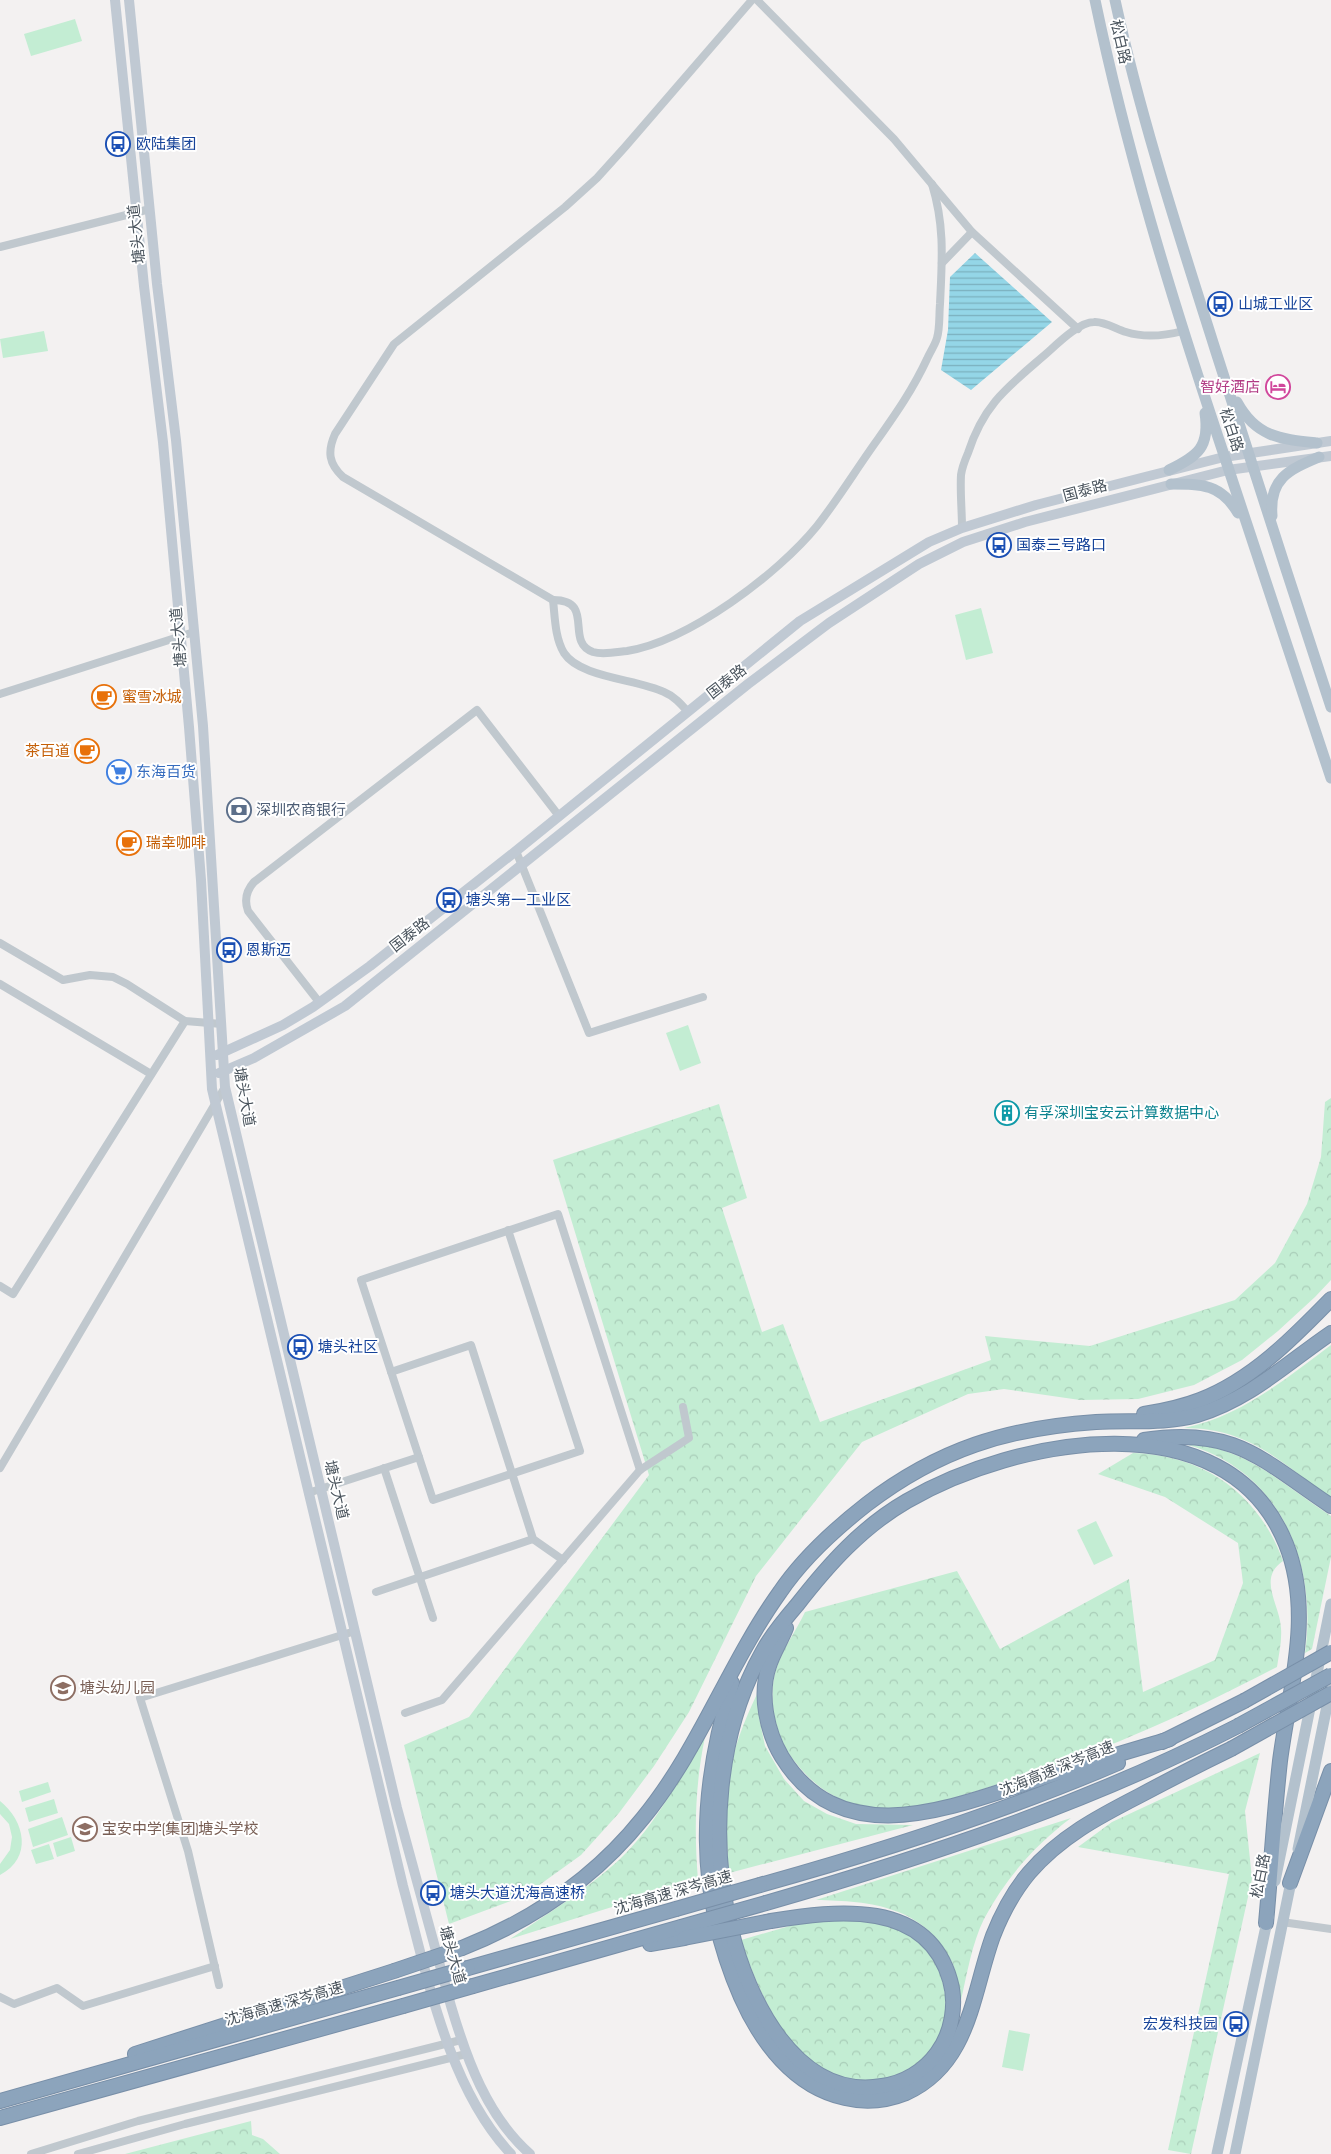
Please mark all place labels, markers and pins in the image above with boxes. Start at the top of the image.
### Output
bus stop icon: 欧陆集团 [105,131,131,157]
place label: 欧陆集团 [136,135,196,154]
bus stop icon: 山城工业区 [1207,291,1233,317]
place label: 山城工业区 [1238,295,1313,314]
hotel icon: 智好酒店 [1265,374,1291,400]
place label: 智好酒店 [1200,378,1260,397]
bus stop icon: 国泰三号路口 [986,532,1012,558]
place label: 国泰三号路口 [1016,536,1106,555]
cafe icon: 蜜雪冰城 [91,684,117,710]
place label: 蜜雪冰城 [122,688,182,707]
cafe icon: 茶百道 [74,738,100,764]
place label: 茶百道 [25,742,70,761]
supermarket icon: 东海百货 [106,759,132,785]
place label: 东海百货 [136,763,196,782]
bank icon: 深圳农商银行 [226,797,252,823]
place label: 深圳农商银行 [256,801,346,820]
cafe icon: 瑞幸咖啡 [116,830,142,856]
place label: 瑞幸咖啡 [146,834,206,853]
bus stop icon: 塘头第一工业区 [436,887,462,913]
place label: 塘头第一工业区 [466,891,571,910]
bus stop icon: 恩斯迈 [216,937,242,963]
place label: 恩斯迈 [246,941,291,960]
building icon: 有孚深圳宝安云计算数据中心 [994,1100,1020,1126]
place label: 有孚深圳宝安云计算数据中心 [1024,1104,1219,1123]
bus stop icon: 塘头社区 [287,1334,313,1360]
place label: 塘头社区 [318,1338,378,1357]
school or university icon: 塘头幼儿园 [50,1675,76,1701]
place label: 塘头幼儿园 [80,1679,155,1698]
school or university icon: 宝安中学(集团)塘头学校 [72,1816,98,1842]
place label: 宝安中学(集团)塘头学校 [102,1820,259,1839]
bus stop icon: 塘头大道沈海高速桥 [420,1880,446,1906]
place label: 塘头大道沈海高速桥 [450,1884,585,1903]
bus stop icon: 宏发科技园 [1223,2011,1249,2037]
place label: 宏发科技园 [1143,2015,1218,2034]

